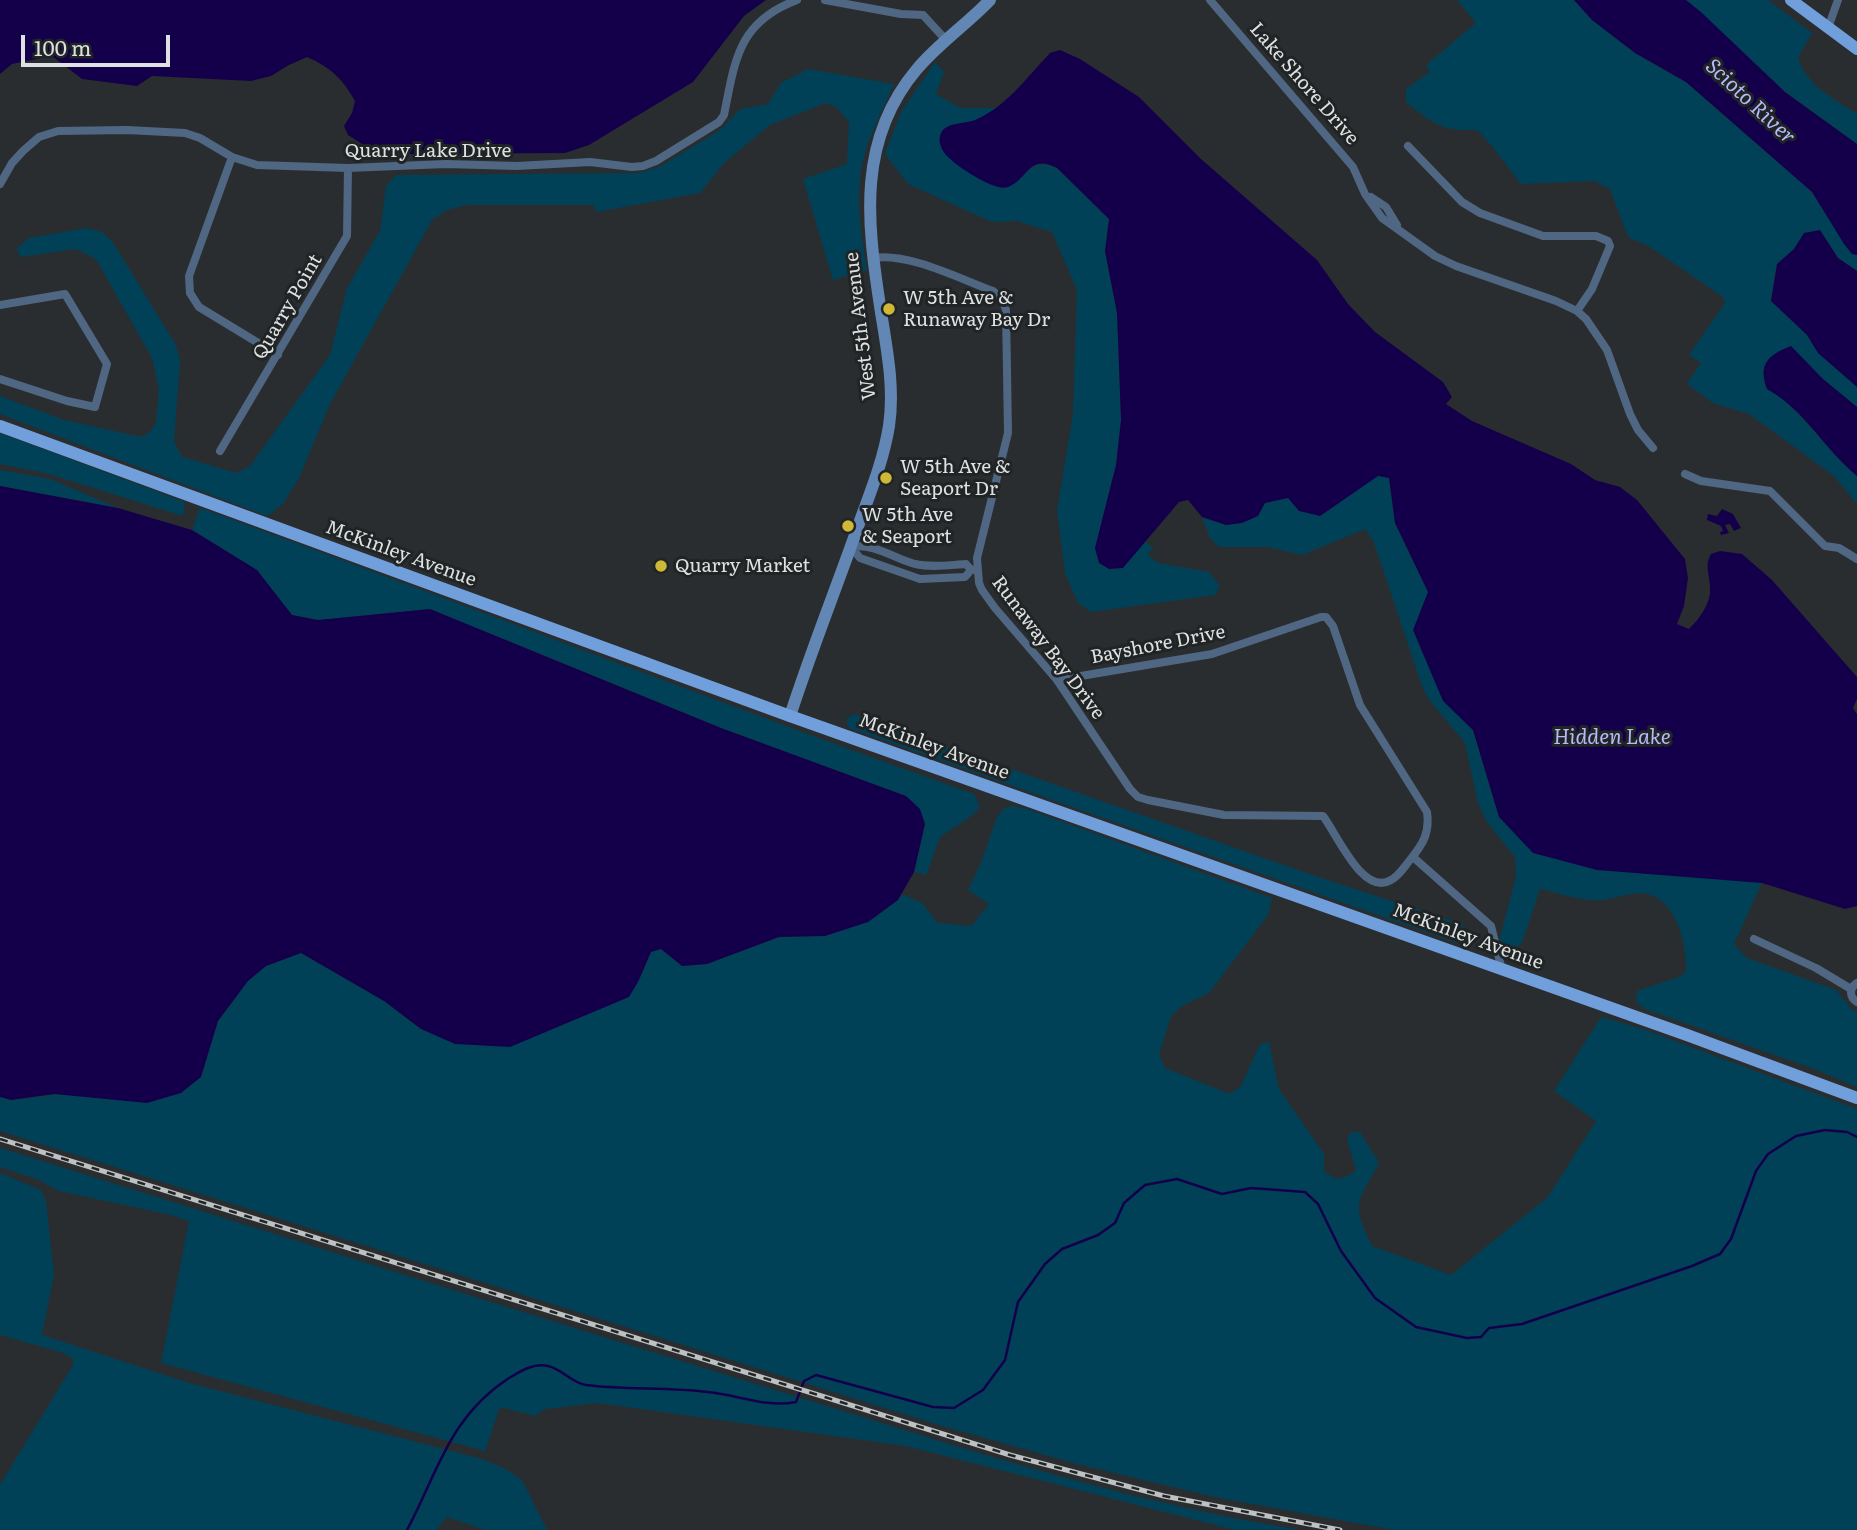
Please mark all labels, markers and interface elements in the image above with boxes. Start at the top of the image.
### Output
street label: Lake Shore Drive [1245,18,1363,150]
scale bar [24,21,173,65]
text: 100 m [34,31,91,62]
water label: Scioto River [1700,54,1800,150]
street label: Quarry Lake Drive [345,140,511,162]
street label: Quarry Point [249,250,327,364]
street label: West 5th Avenue [841,251,881,401]
place label: W 5th Ave & Runaway Bay Dr [903,287,1050,331]
marker: W 5th Ave & Runaway Bay Dr [881,301,897,317]
place label: W 5th Ave & Seaport Dr [900,456,1010,500]
marker: W 5th Ave & Seaport Dr [878,470,894,486]
place label: W 5th Ave & Seaport [862,504,953,548]
street label: McKinley Avenue [323,516,479,592]
marker: W 5th Ave & Seaport [840,518,856,534]
place label: Quarry Market [675,555,810,577]
marker: Quarry Market [653,558,669,574]
street label: Runaway Bay Drive [987,572,1109,724]
street label: Bayshore Drive [1089,621,1227,669]
street label: McKinley Avenue [856,709,1012,785]
water label: Hidden Lake [1553,725,1671,751]
street label: McKinley Avenue [1390,899,1546,975]

